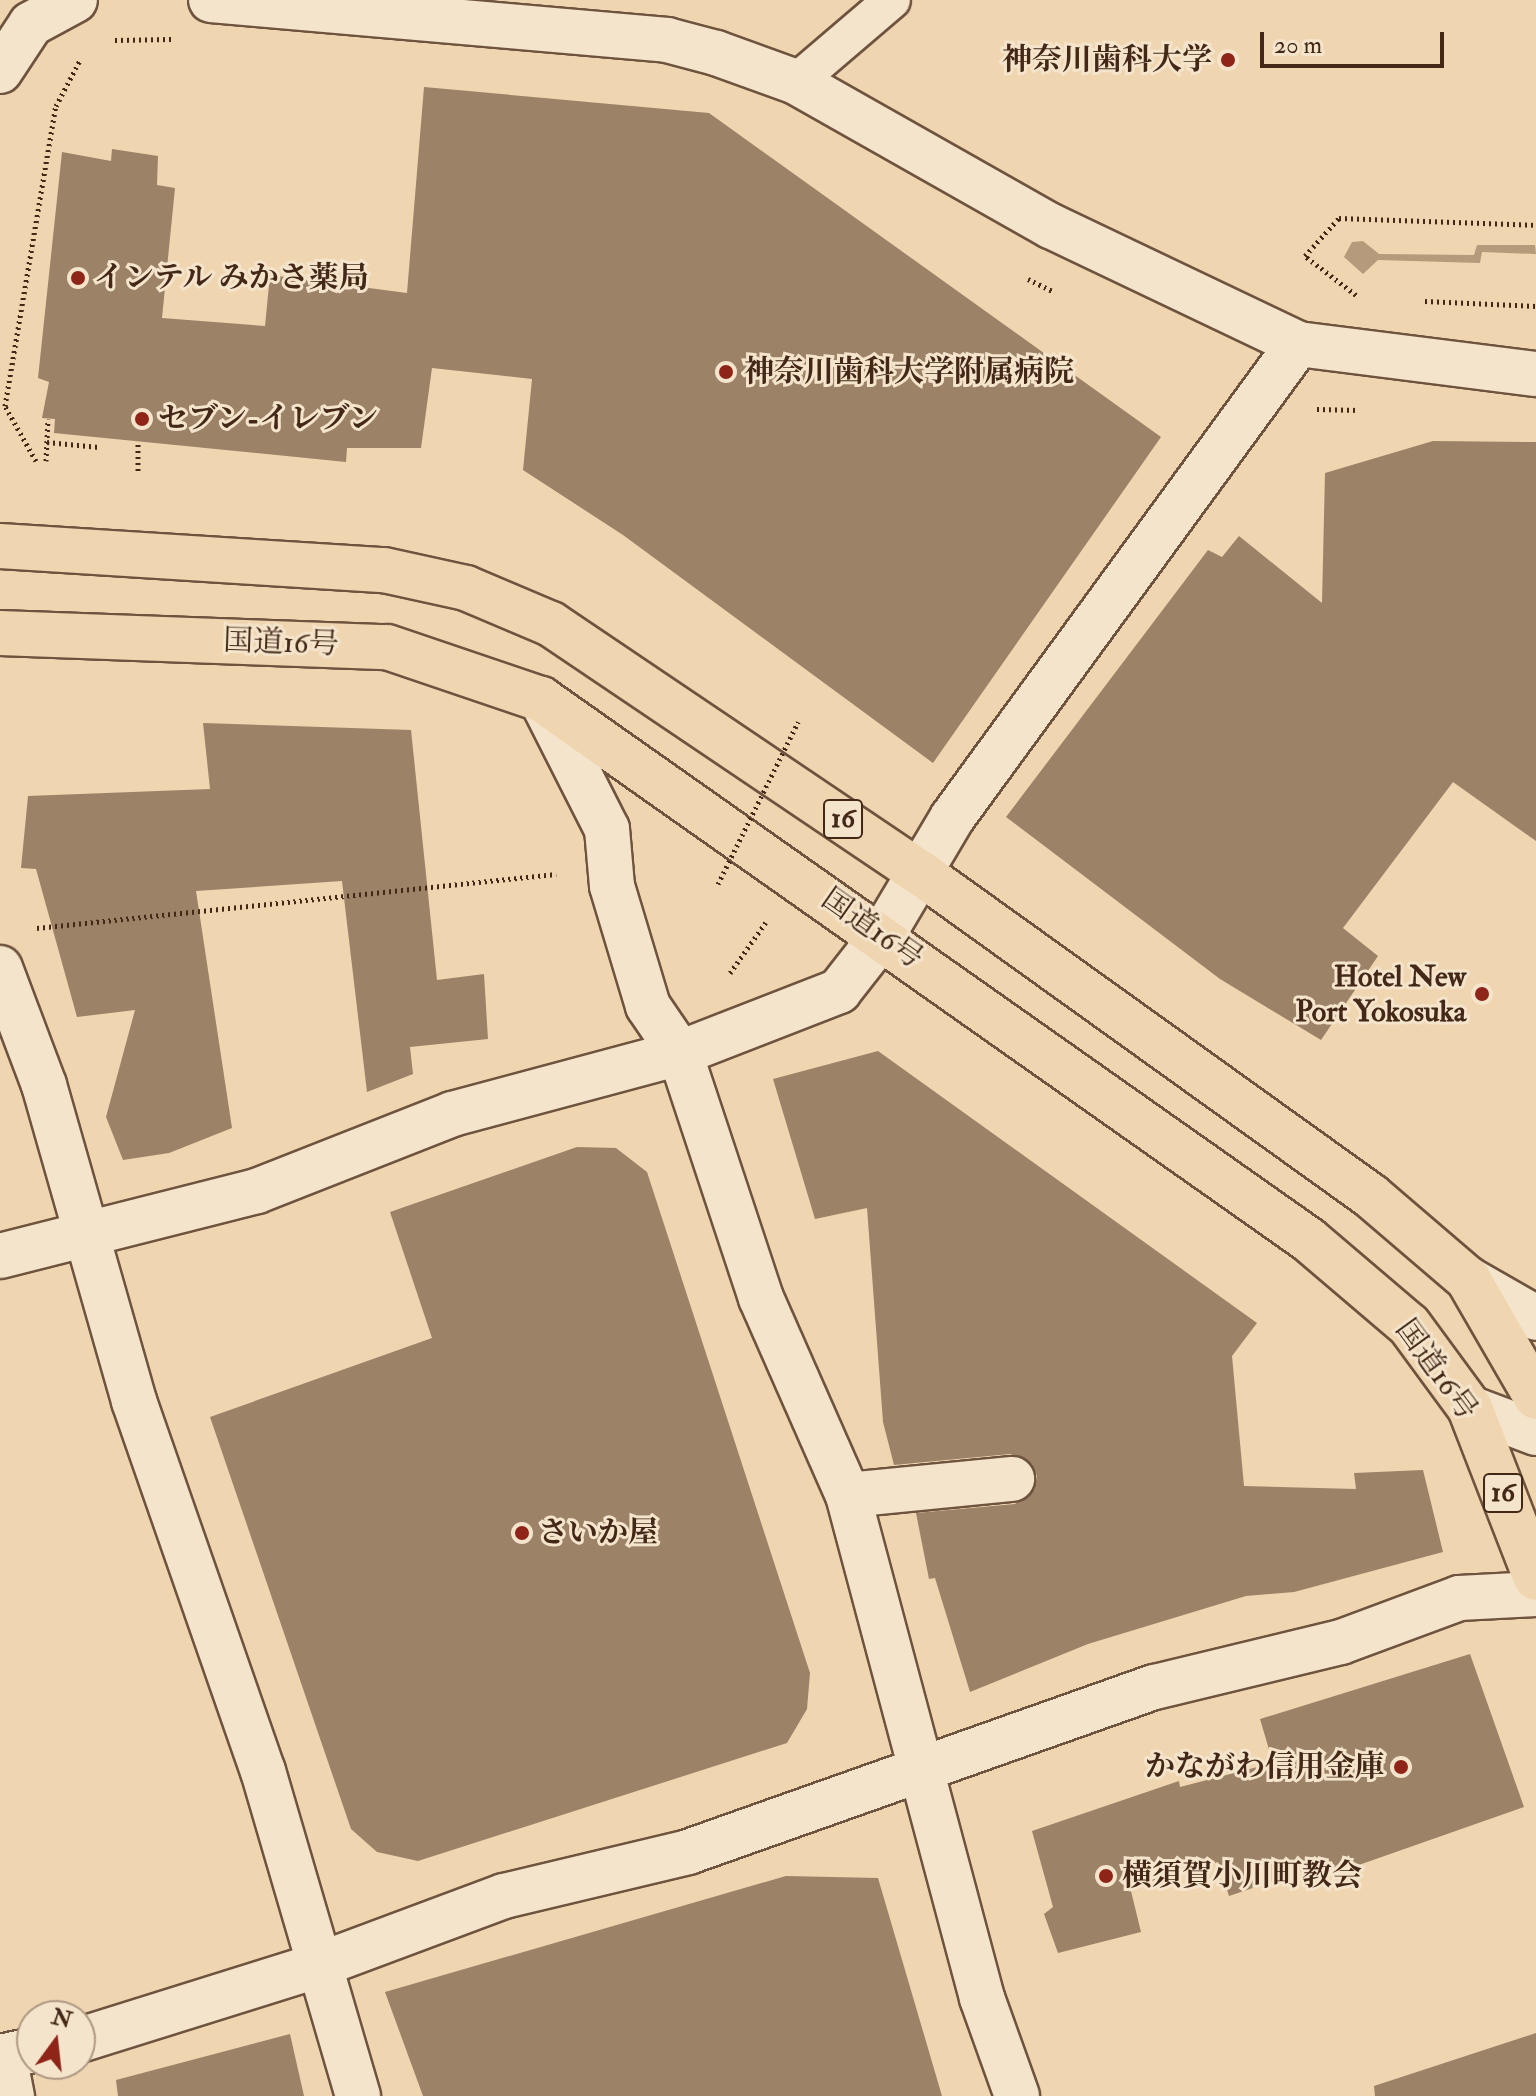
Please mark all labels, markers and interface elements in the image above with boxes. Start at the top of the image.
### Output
scale bar [1264,16,1448,66]
text: 20 m [1274,30,1322,61]
place label: 神奈川歯科大学 [1002,42,1212,78]
marker: 神奈川歯科大学 [1219,51,1237,69]
place label: インテル みかさ薬局 [94,260,370,296]
marker: インテル みかさ薬局 [69,269,87,287]
place label: 神奈川歯科大学附属病院 [744,354,1074,390]
marker: 神奈川歯科大学附属病院 [715,361,737,383]
place label: セブン-イレブン [158,401,381,437]
marker: セブン-イレブン [133,410,151,428]
street label: 国道16号 [223,623,339,663]
road number: 16 [823,795,863,843]
street label: 国道16号 [814,881,930,977]
place label: Hotel New Port Yokosuka [1295,959,1466,1030]
marker: Hotel New Port Yokosuka [1473,985,1491,1003]
street label: 国道16号 [1387,1313,1485,1427]
road number: 16 [1483,1469,1523,1517]
place label: さいか屋 [538,1515,658,1551]
marker: さいか屋 [513,1524,531,1542]
place label: かながわ信用金庫 [1145,1749,1385,1785]
marker: かながわ信用金庫 [1392,1758,1410,1776]
place label: 横須賀小川町教会 [1122,1858,1362,1894]
marker: 横須賀小川町教会 [1097,1867,1115,1885]
north arrow [16,2000,96,2080]
text: N [49,2003,75,2035]

